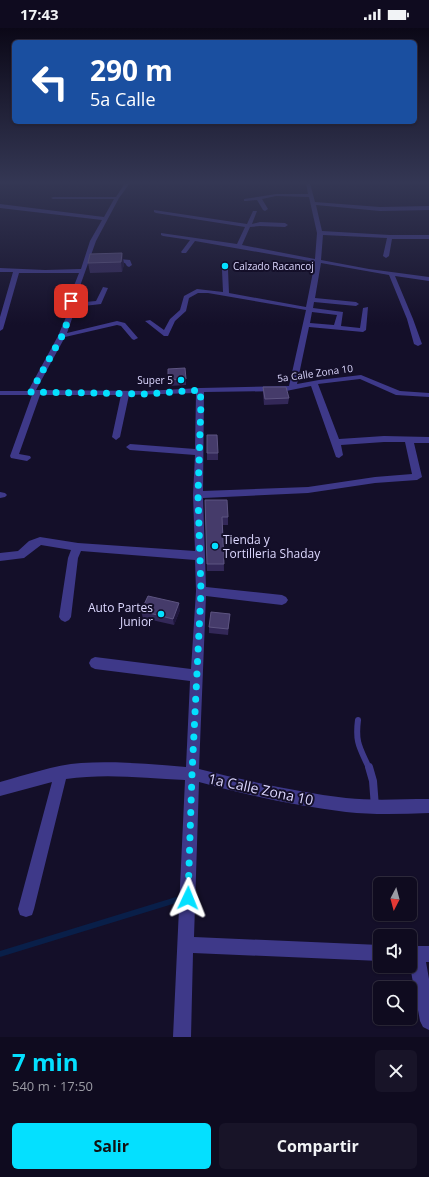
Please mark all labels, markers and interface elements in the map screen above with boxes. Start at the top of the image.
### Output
text: 17:43 [20,4,59,24]
text: 290 m [90,51,173,89]
icon: left [24,56,76,108]
text: 5a Calle [90,87,156,111]
place label: Calzado Racancoj [233,259,314,273]
marker: Calzado Racancoj [220,261,230,271]
pin [54,284,88,318]
icon: arrive [60,290,82,312]
street label: 5a Calle Zona 10 [276,361,354,385]
place label: Super 5 [137,373,173,387]
marker: Super 5 [176,375,186,385]
place label: Tienda y Tortilleria Shaday [223,531,321,562]
marker: Tienda y Tortilleria Shaday [210,541,220,551]
place label: Auto Partes Junior [88,599,153,630]
marker: Auto Partes Junior [156,609,166,619]
street label: 1a Calle Zona 10 [207,769,315,809]
position arrow [167,877,209,919]
north arrow [373,877,417,921]
map controls [373,877,417,1025]
button: sound [373,929,417,973]
button: search [373,981,417,1025]
text: 7 min [12,1045,79,1078]
button: close [375,1050,417,1092]
text: 540 m · 17:50 [12,1077,93,1095]
button: Salir [12,1123,211,1169]
button: Compartir [219,1123,417,1169]

